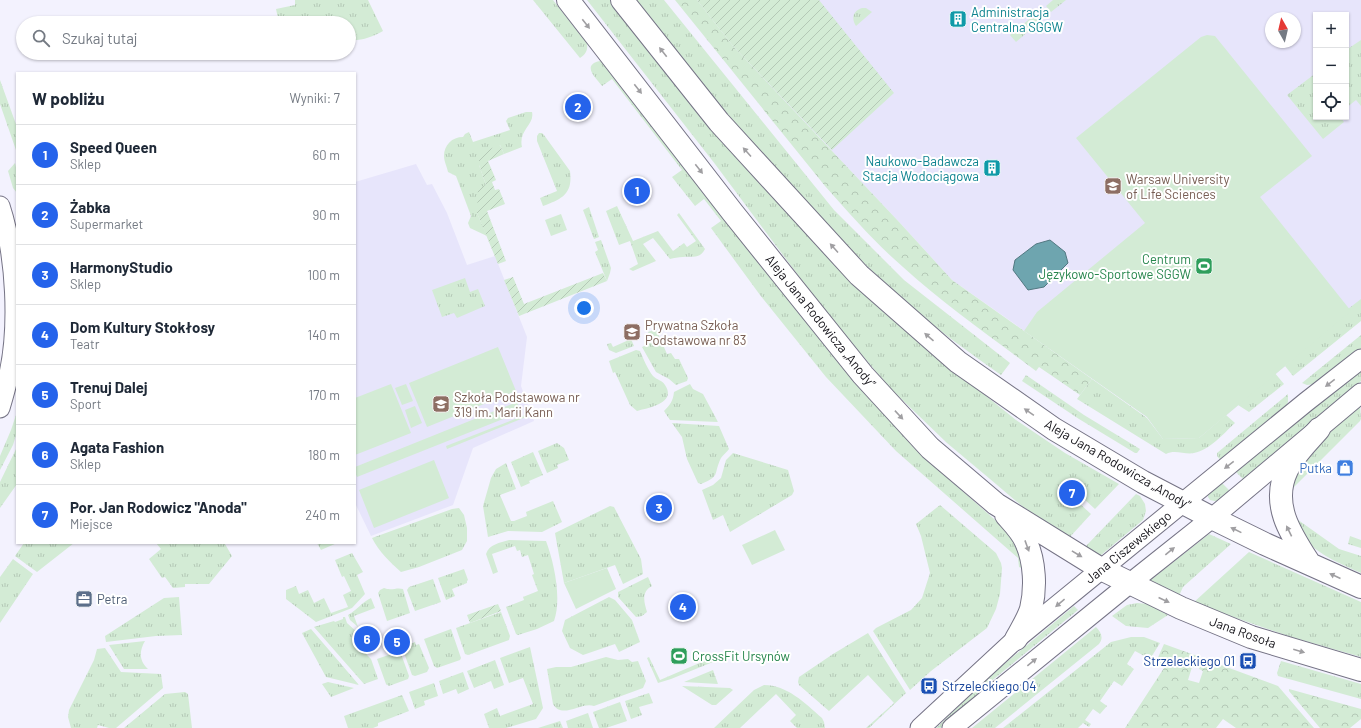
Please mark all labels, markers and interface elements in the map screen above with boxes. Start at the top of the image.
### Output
place label: Administracja Centralna SGGW [971,4,1064,35]
building icon: Administracja Centralna SGGW [948,9,968,29]
north arrow [1265,12,1301,48]
map controls [1313,12,1349,120]
button: + [1313,12,1349,48]
search box [16,16,356,60]
one-way arrow [582,18,591,29]
icon: search [30,27,52,49]
text: Szukaj tutaj [62,29,138,47]
one-way arrow [659,47,668,58]
button: − [1313,48,1349,84]
one-way arrow [633,84,642,95]
button: locate [1313,84,1349,120]
text: W pobliżu [32,88,105,108]
text: Wyniki: 7 [289,90,340,106]
pin: 2 [565,92,591,122]
text: Speed Queen [70,138,157,156]
text: 1 [43,147,47,163]
text: 60 m [313,147,340,163]
one-way arrow [742,147,751,157]
place label: Naukowo-Badawcza Stacja Wodociągowa [862,153,979,184]
text: Sklep [70,156,101,172]
building icon: Naukowo-Badawcza Stacja Wodociągowa [982,158,1002,178]
one-way arrow [695,164,704,175]
place label: Warsaw University of Life Sciences [1126,171,1230,202]
pin: 1 [624,176,650,206]
school or university icon: Warsaw University of Life Sciences [1103,176,1123,196]
text: Żabka [70,198,110,216]
text: 2 [41,207,49,223]
text: 90 m [313,207,340,223]
text: Supermarket [70,216,143,232]
one-way arrow [829,243,839,253]
street label: Aleja Jana Rodowicza „Anody” [763,251,880,391]
place label: Centrum Językowo-Sportowe SGGW [1039,251,1192,282]
sports icon: Centrum Językowo-Sportowe SGGW [1194,256,1214,276]
text: HarmonyStudio [70,258,173,276]
text: 3 [41,267,49,283]
text: 100 m [307,267,340,283]
text: Sklep [70,276,101,292]
your location [574,298,594,318]
place label: Prywatna Szkoła Podstawowa nr 83 [645,317,746,348]
text: Dom Kultury Stokłosy [70,318,215,336]
school or university icon: Prywatna Szkoła Podstawowa nr 83 [622,322,642,342]
text: 4 [41,327,49,343]
text: 140 m [308,327,340,343]
one-way arrow [924,332,934,341]
text: Teatr [70,336,99,352]
text: Trenuj Dalej [70,378,148,396]
one-way arrow [1325,379,1336,387]
text: 5 [41,387,49,403]
text: 170 m [309,387,340,403]
place label: Szkoła Podstawowa nr 319 im. Marii Kann [454,389,580,420]
school or university icon: Szkoła Podstawowa nr 319 im. Marii Kann [431,394,451,414]
text: Sport [70,396,101,412]
one-way arrow [1024,408,1034,416]
one-way arrow [895,410,904,420]
street label: Aleja Jana Rodowicza „Anody” [1042,416,1194,513]
text: Agata Fashion [70,438,164,456]
text: 6 [42,447,48,463]
text: 180 m [308,447,340,463]
text: Sklep [70,456,101,472]
shop icon: Putka [1335,458,1355,478]
one-way arrow [1224,460,1235,469]
place label: Putka [1300,460,1332,476]
pin: 7 [1059,478,1085,508]
pin: 3 [646,493,672,523]
text: Por. Jan Rodowicz "Anoda" [70,498,247,516]
text: 7 [42,507,48,523]
text: 240 m [305,507,340,523]
street label: Jana Ciszewskiego [1082,507,1174,587]
text: Miejsce [70,516,113,532]
one-way arrow [1286,525,1292,536]
one-way arrow [1231,527,1242,533]
one-way arrow [1025,541,1031,553]
one-way arrow [1165,546,1176,555]
one-way arrow [1071,551,1083,558]
one-way arrow [1329,572,1341,578]
office icon: Petra [74,589,94,609]
place label: Petra [97,591,127,607]
pin: 4 [670,592,696,622]
one-way arrow [1158,597,1170,603]
one-way arrow [1055,598,1066,607]
street label: Jana Rosoła [1207,613,1279,651]
pin: 6 [354,624,380,654]
pin: 5 [384,627,410,657]
sports icon: CrossFit Ursynów [669,646,689,666]
place label: CrossFit Ursynów [692,648,790,664]
one-way arrow [1293,648,1305,654]
bus stop icon: Strzeleckiego 01 [1238,651,1258,671]
place label: Strzeleckiego 01 [1144,653,1235,669]
one-way arrow [1026,658,1037,667]
bus stop icon: Strzeleckiego 04 [919,676,939,696]
place label: Strzeleckiego 04 [942,678,1036,694]

